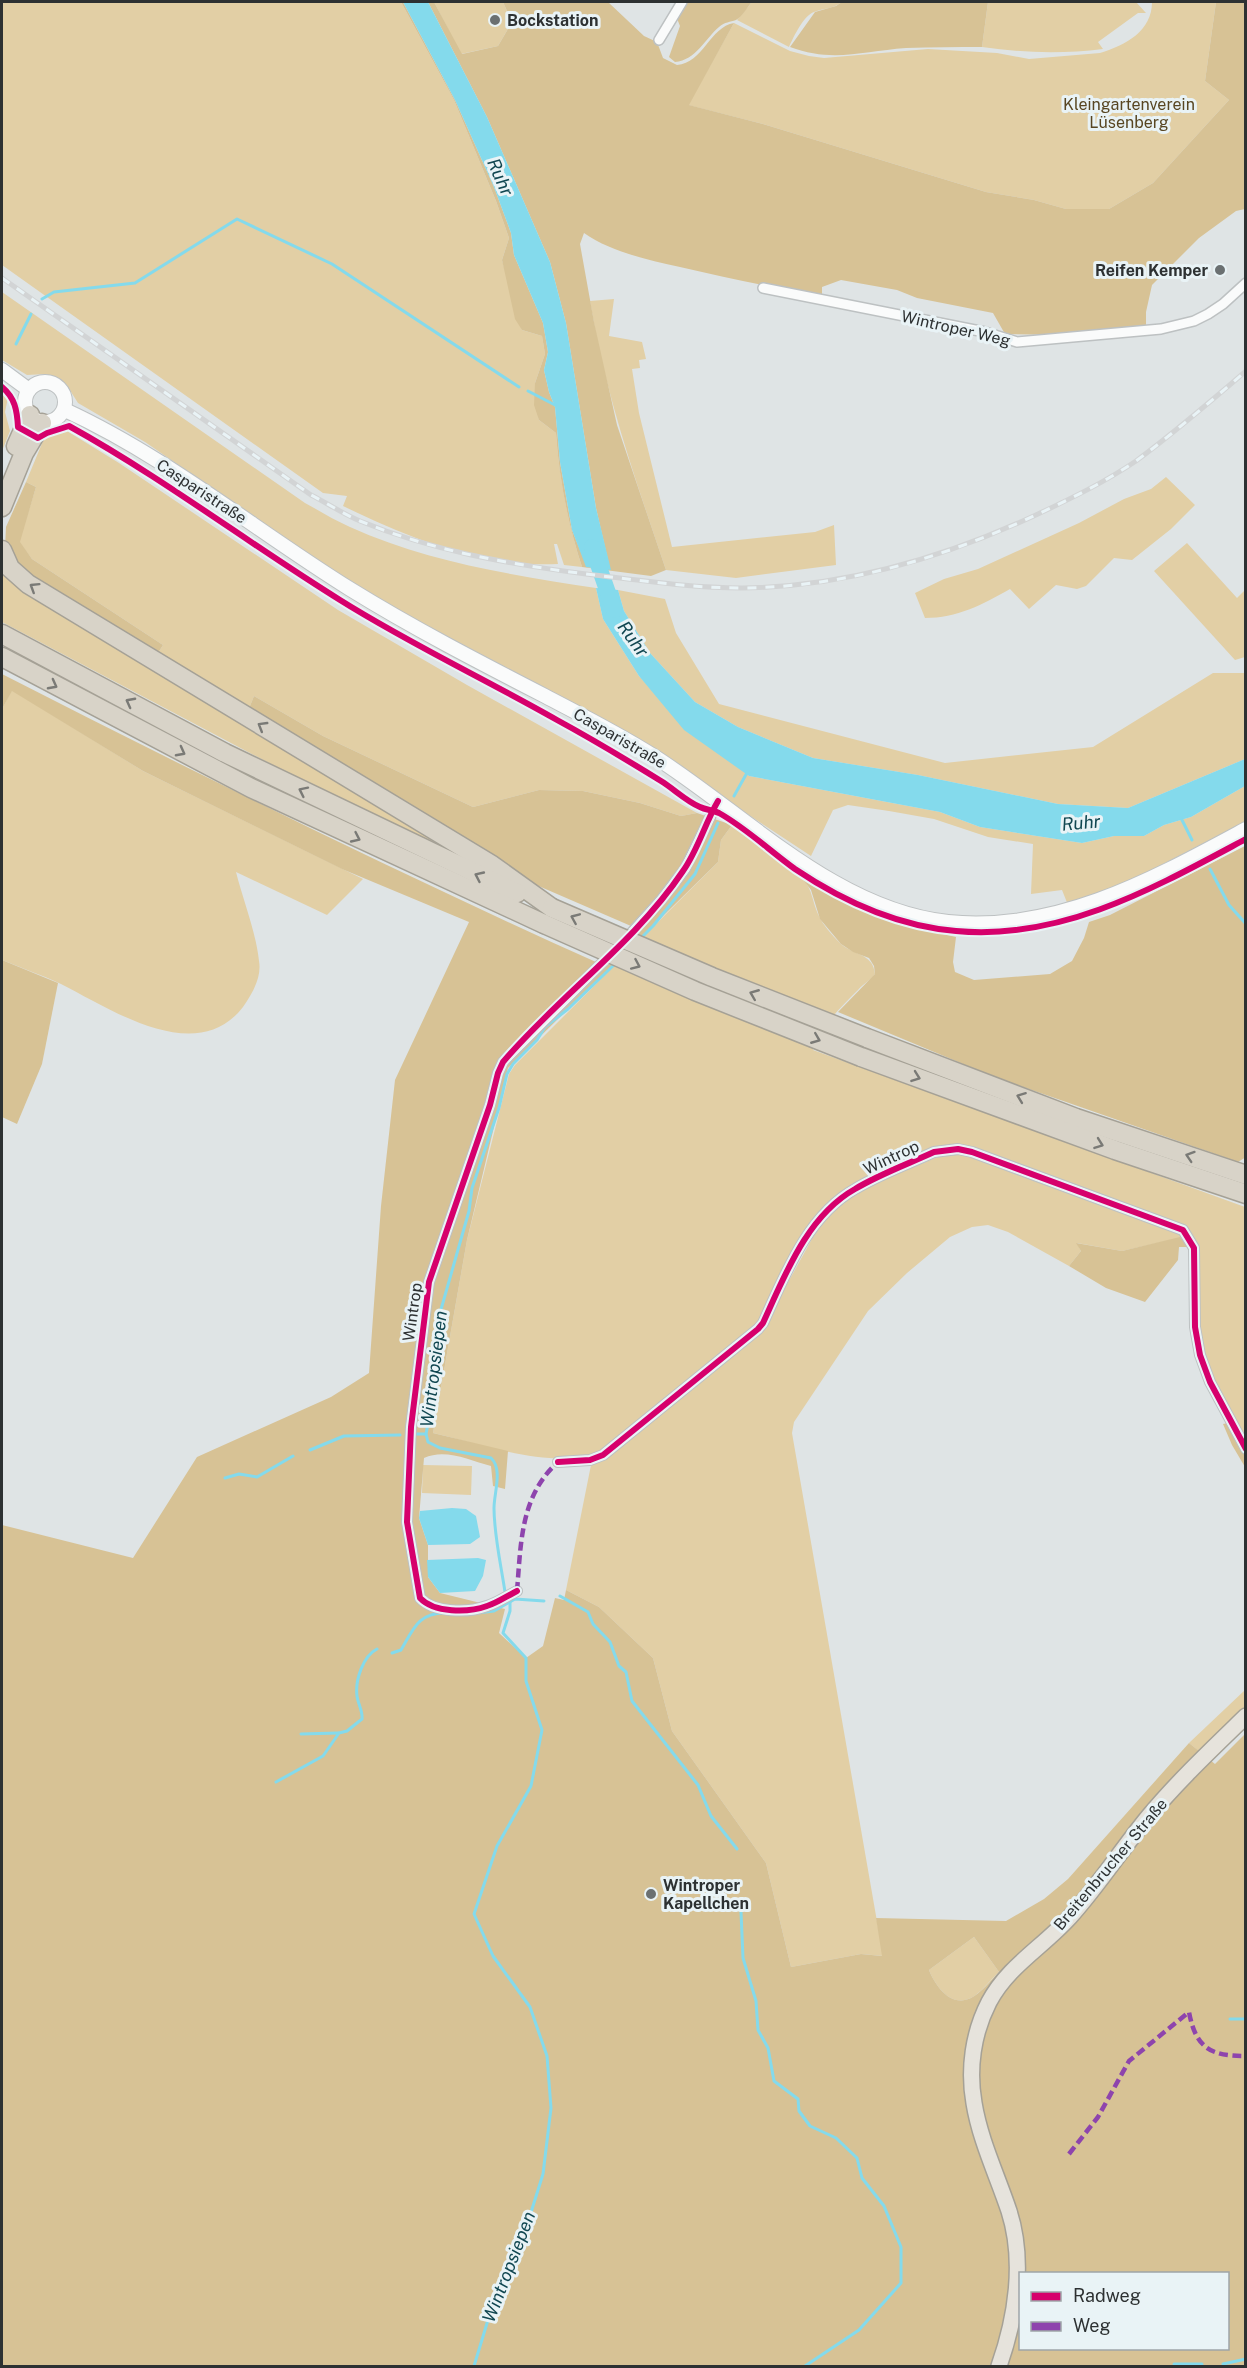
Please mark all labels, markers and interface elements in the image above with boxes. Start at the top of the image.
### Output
place label: Bockstation [507,11,598,30]
marker: Bockstation [488,13,502,27]
park label: Kleingartenverein Lüsenberg [1063,95,1195,132]
water label: Ruhr [483,155,518,199]
place label: Reifen Kemper [1095,261,1208,280]
marker: Reifen Kemper [1213,263,1227,277]
street label: Wintroper Weg [899,307,1012,350]
street label: Casparistraße [153,455,250,528]
one-way arrow [30,583,40,595]
water label: Ruhr [614,617,653,661]
one-way arrow [47,678,58,689]
one-way arrow [125,698,136,709]
street label: Casparistraße [570,704,669,773]
one-way arrow [258,722,268,734]
one-way arrow [175,745,186,756]
one-way arrow [299,787,310,798]
water label: Ruhr [1061,810,1101,835]
one-way arrow [350,830,361,842]
one-way arrow [474,871,485,883]
one-way arrow [570,913,581,925]
one-way arrow [629,958,640,970]
one-way arrow [750,989,761,1001]
one-way arrow [810,1032,821,1044]
one-way arrow [910,1069,921,1082]
one-way arrow [1016,1092,1027,1105]
street label: Wintrop [860,1136,922,1179]
one-way arrow [1093,1136,1104,1149]
one-way arrow [1185,1151,1196,1164]
street label: Wintrop [399,1281,426,1343]
water label: Wintropsiepen [416,1309,451,1428]
street label: Breitenbrucher Straße [1050,1795,1171,1934]
place label: Wintroper Kapellchen [663,1876,749,1913]
marker: Wintroper Kapellchen [644,1887,658,1901]
water label: Wintropsiepen [478,2208,539,2325]
legend [1019,2272,1229,2350]
text: Radweg [1073,2285,1141,2306]
text: Weg [1073,2315,1111,2336]

